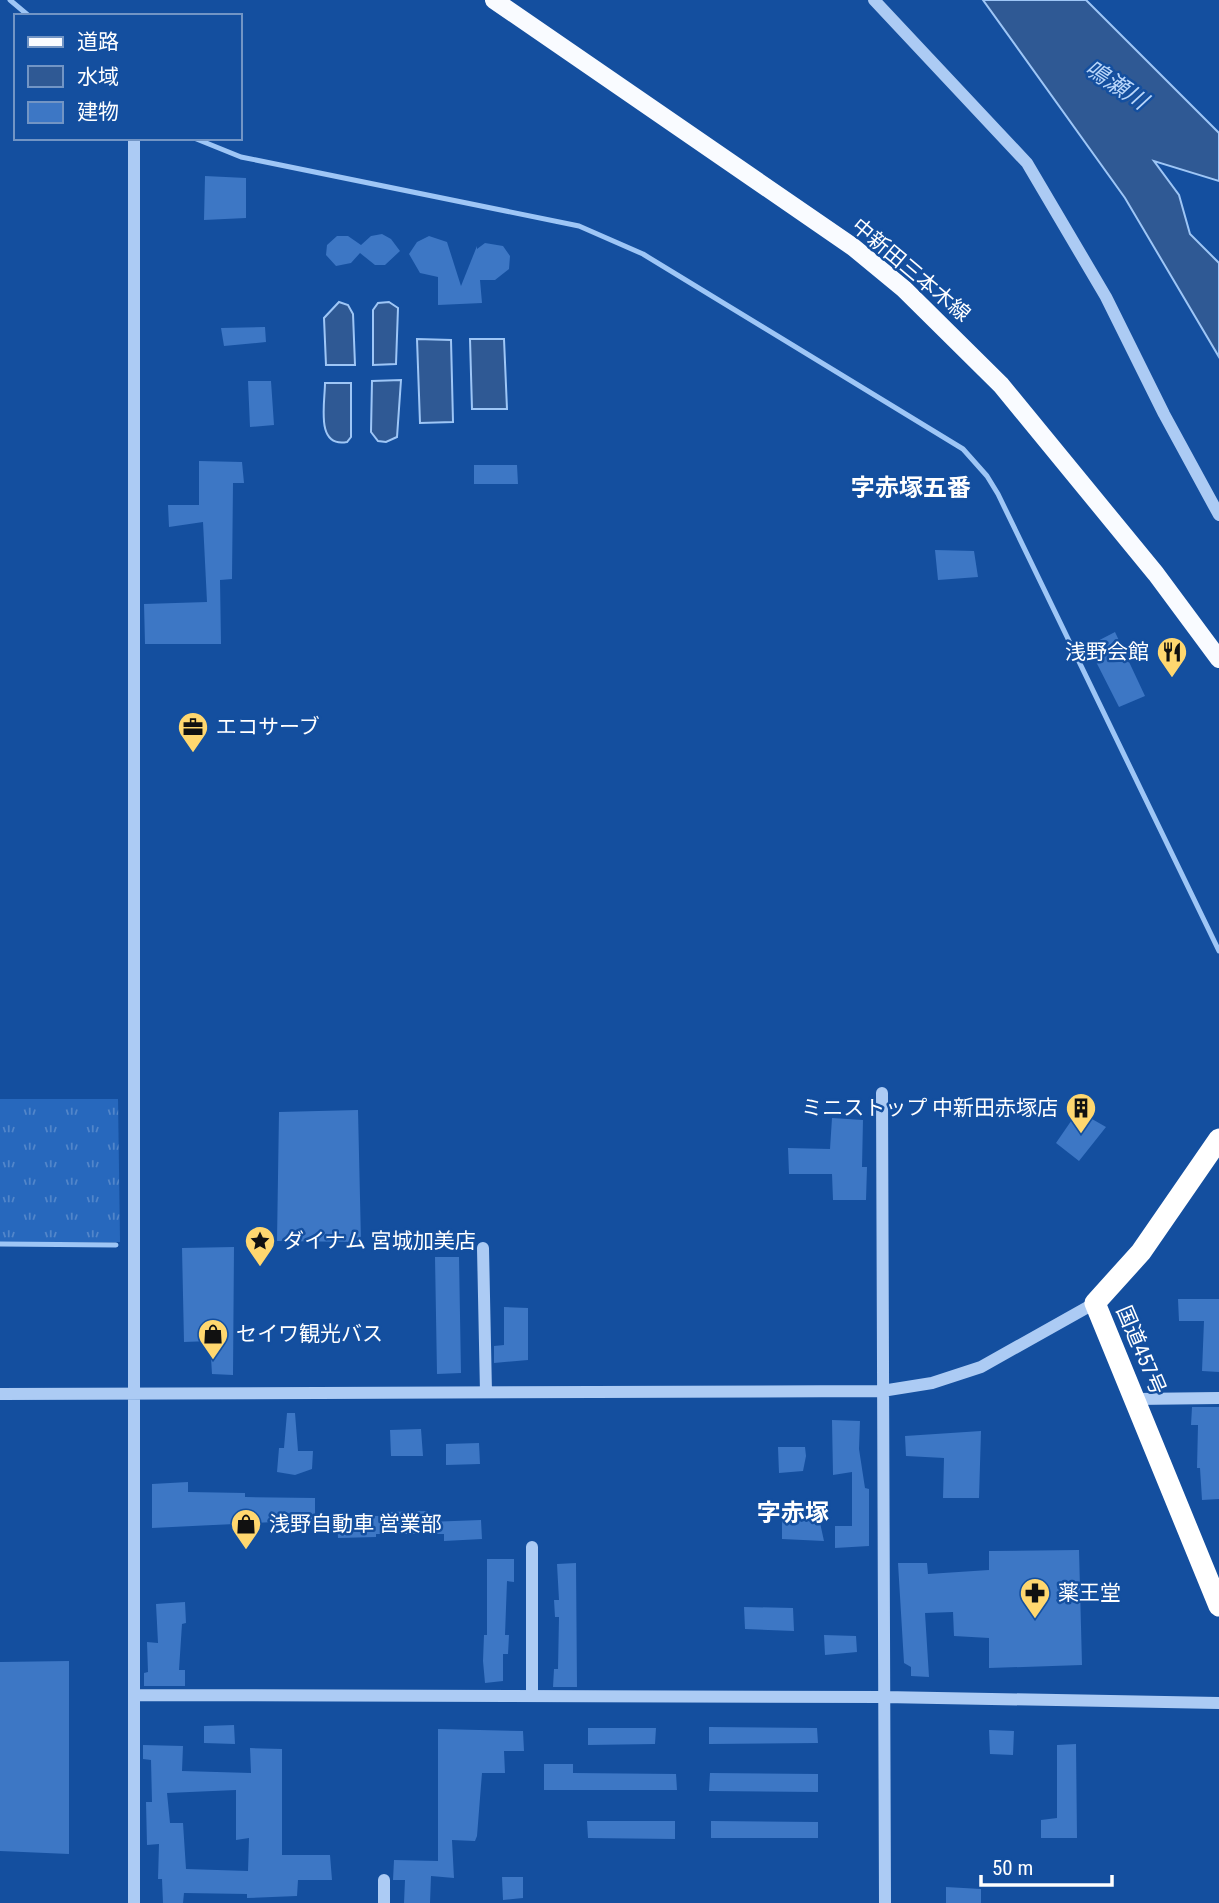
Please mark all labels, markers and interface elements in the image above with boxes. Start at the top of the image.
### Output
legend [14,14,242,140]
text: 道路 [77,30,119,54]
water label: 鳴瀬川 [1080,55,1155,117]
text: 水域 [77,65,119,89]
text: 建物 [77,100,119,124]
street label: 中新田三本木線 [847,214,975,326]
district label: 字赤塚五番 [851,474,971,502]
restaurant icon: 浅野会館 [1155,635,1189,679]
place label: 浅野会館 [1065,640,1149,664]
office icon: エコサーブ [176,710,210,754]
place label: エコサーブ [216,715,320,739]
building icon: ミニストップ 中新田赤塚店 [1064,1091,1098,1135]
place label: ミニストップ 中新田赤塚店 [801,1096,1058,1120]
place icon: ダイナム 宮城加美店 [243,1224,277,1268]
place label: ダイナム 宮城加美店 [283,1229,476,1253]
street label: 国道457号 [1112,1302,1170,1398]
shop icon: セイワ観光バス [196,1317,230,1361]
place label: セイワ観光バス [236,1322,383,1346]
district label: 字赤塚 [757,1499,829,1527]
shop icon: 浅野自動車 営業部 [229,1507,263,1551]
place label: 浅野自動車 営業部 [269,1512,442,1536]
pharmacy icon: 薬王堂 [1018,1576,1052,1620]
place label: 薬王堂 [1058,1581,1121,1605]
scale bar [981,1843,1112,1887]
text: 50 m [992,1856,1033,1880]

